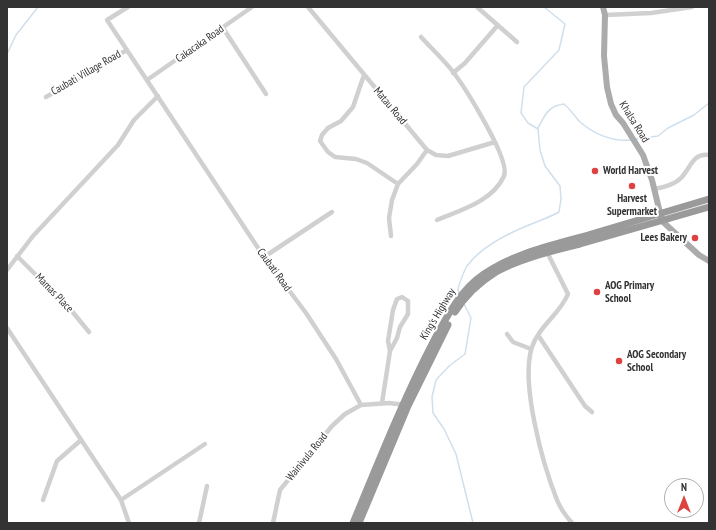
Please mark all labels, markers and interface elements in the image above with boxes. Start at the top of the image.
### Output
street label: Cakacaka Road [173,23,227,65]
street label: Caubati Village Road [49,48,123,98]
street label: Matau Road [371,85,409,127]
street label: Khalsa Road [616,99,652,145]
place label: World Harvest [603,164,658,178]
marker: World Harvest [590,166,600,176]
marker: Harvest Supermarket [627,181,637,191]
place label: Harvest Supermarket [607,192,657,218]
place label: Lees Bakery [640,231,687,245]
marker: Lees Bakery [690,233,700,243]
street label: Caubati Road [254,246,294,294]
street label: Mamas Place [32,271,76,315]
place label: AOG Primary School [605,279,654,305]
street label: King's Highway [417,286,459,342]
marker: AOG Primary School [592,287,602,297]
place label: AOG Secondary School [627,348,686,374]
marker: AOG Secondary School [614,356,624,366]
street label: Wainivula Road [284,430,330,484]
north arrow [664,478,704,518]
text: N [681,480,687,494]

